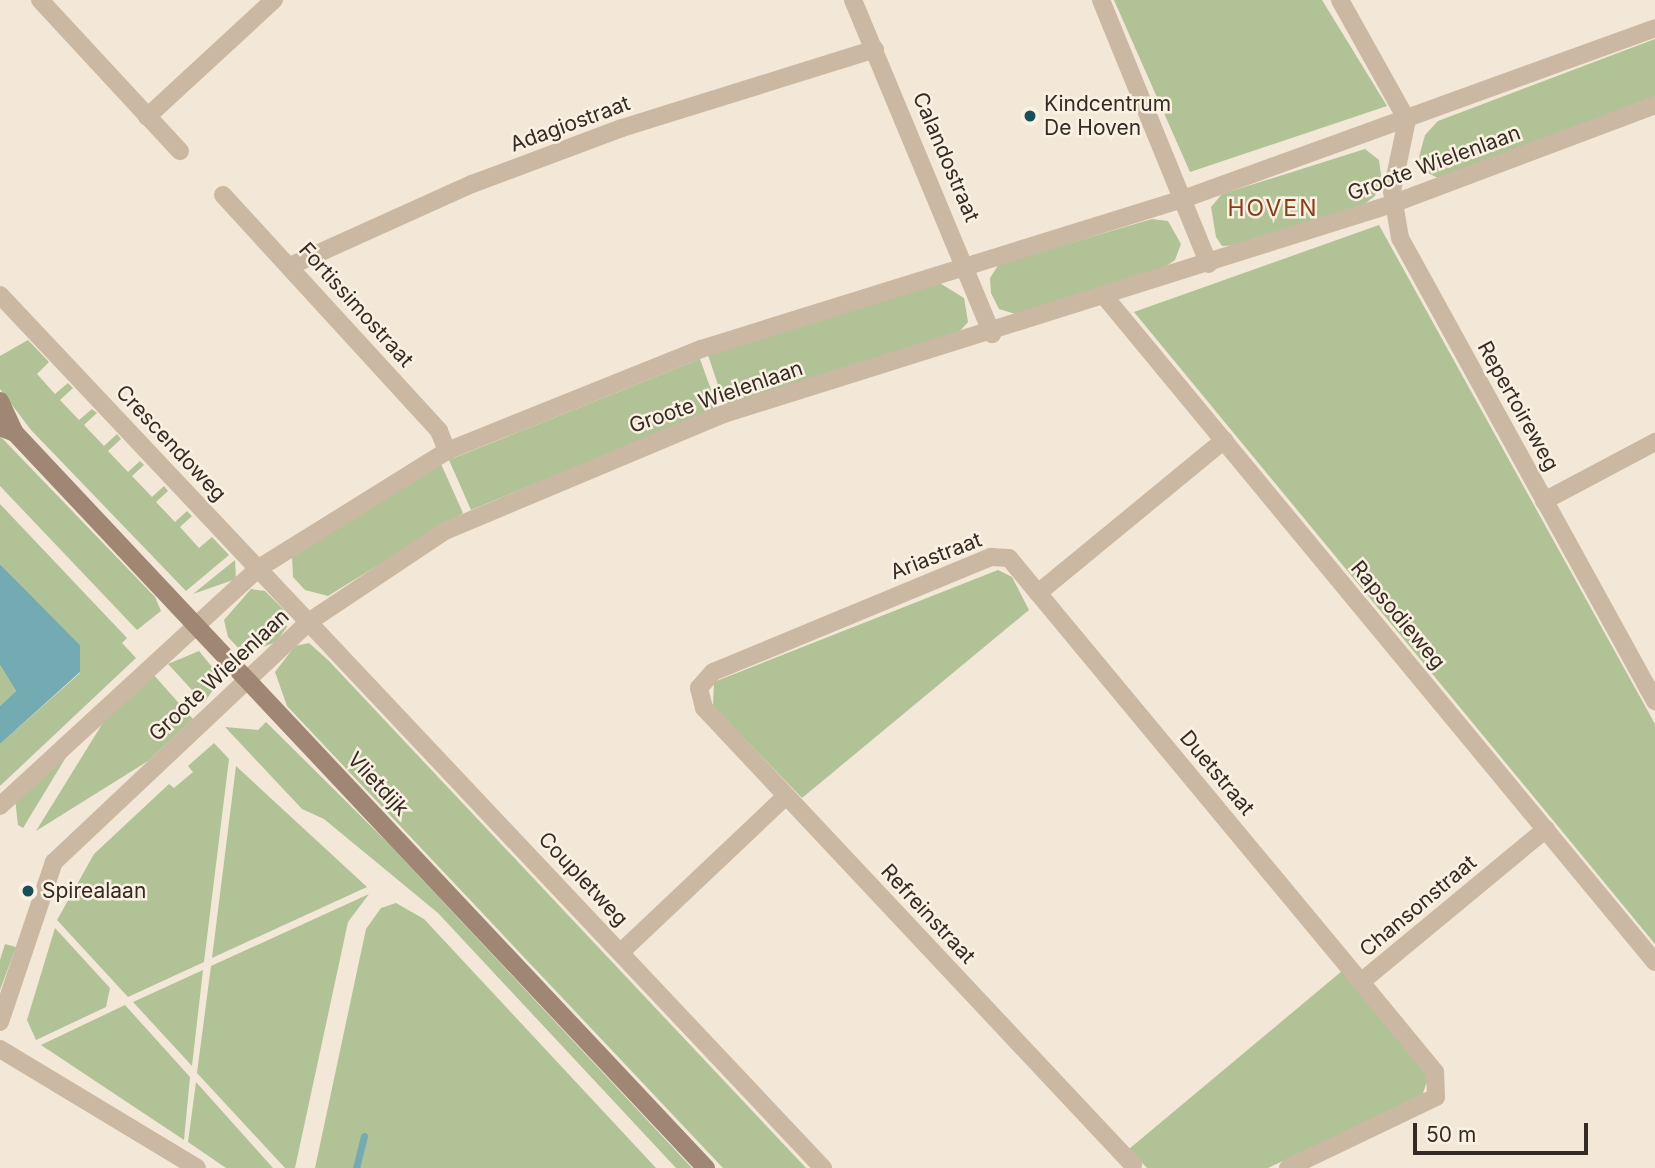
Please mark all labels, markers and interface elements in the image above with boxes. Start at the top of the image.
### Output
street label: Calandostraat [907,88,985,226]
street label: Adagiostraat [506,91,634,157]
place label: Kindcentrum De Hoven [1044,91,1171,141]
marker: Kindcentrum De Hoven [1022,108,1038,124]
street label: Groote Wielenlaan [1344,120,1524,206]
district label: HOVEN [1228,194,1318,222]
street label: Fortissimostraat [293,238,419,372]
street label: Repertoireweg [1472,337,1564,475]
street label: Groote Wielenlaan [626,355,806,439]
street label: Crescendoweg [111,380,231,506]
street label: Ariastraat [887,527,985,585]
street label: Rapsodieweg [1345,556,1451,674]
street label: Groote Wielenlaan [144,604,294,746]
street label: Duetstraat [1174,726,1260,820]
street label: Vlietdijk [342,747,414,821]
street label: Coupletweg [533,827,633,931]
street label: Chansonstraat [1355,850,1481,962]
street label: Refreinstraat [876,859,980,969]
place label: Spirealaan [42,878,146,904]
marker: Spirealaan [20,883,36,899]
scale bar [1417,1108,1592,1152]
text: 50 m [1426,1122,1476,1147]

